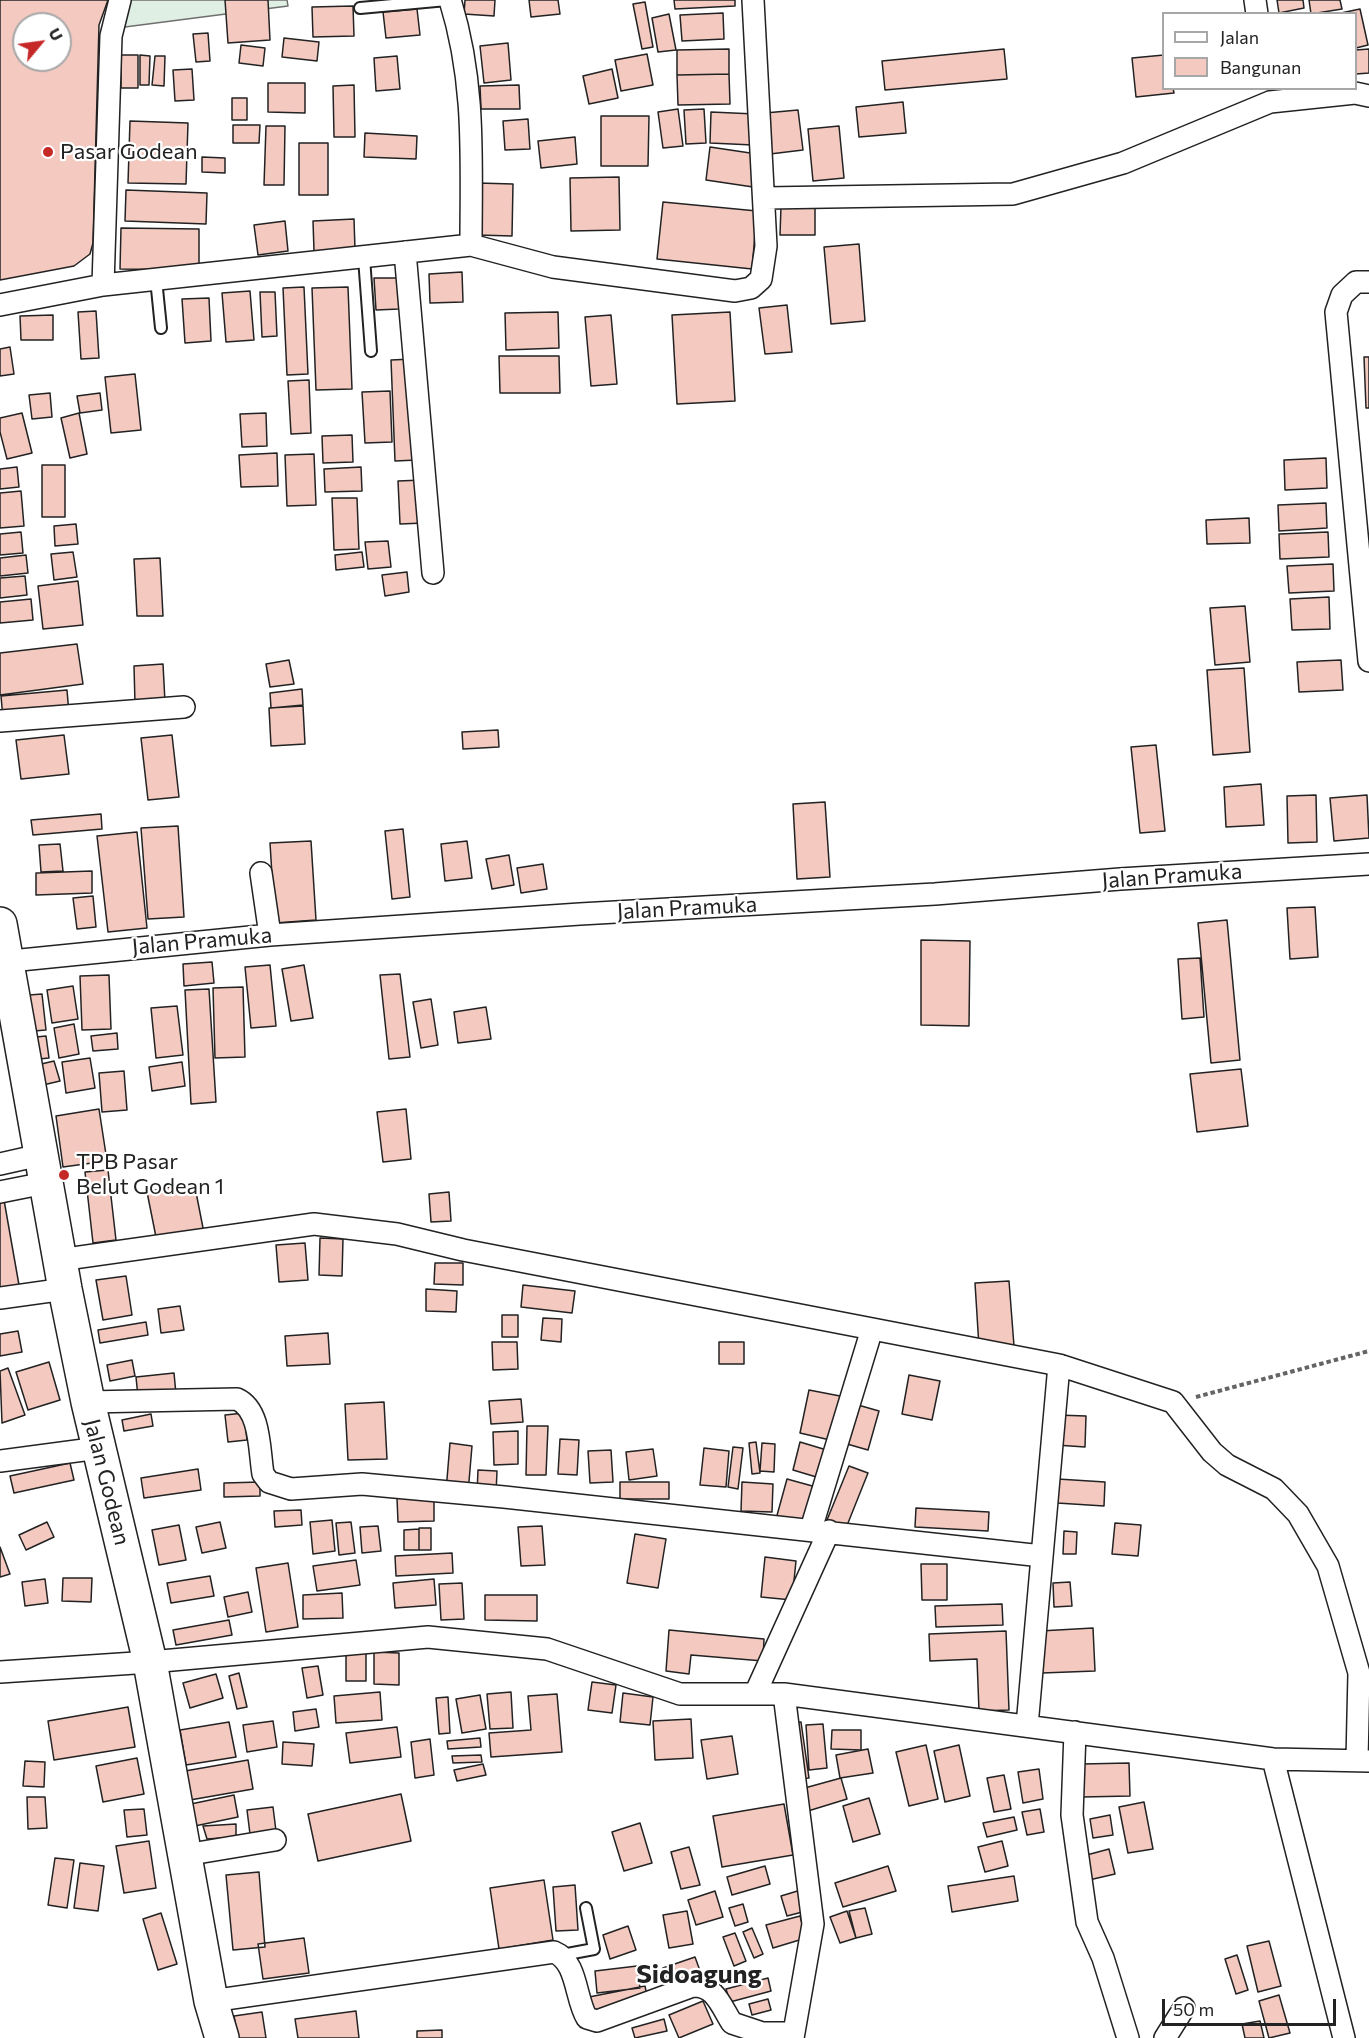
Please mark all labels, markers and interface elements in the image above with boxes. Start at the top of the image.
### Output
north arrow [12,12,72,72]
legend [1162,12,1357,90]
text: U [45,24,68,44]
text: Jalan [1220,26,1259,48]
text: Bangunan [1220,56,1301,78]
place label: Pasar Godean [60,139,198,165]
marker: Pasar Godean [41,145,55,159]
street label: Jalan Pramuka [1101,858,1243,894]
street label: Jalan Pramuka [616,891,758,925]
street label: Jalan Pramuka [131,922,273,960]
place label: TPB Pasar Belut Godean 1 [76,1149,224,1200]
marker: TPB Pasar Belut Godean 1 [57,1168,71,1182]
street label: Jalan Godean [79,1416,135,1548]
district label: Sidoagung [636,1958,762,1990]
scale bar [1165,1987,1339,2025]
text: 50 m [1173,1998,1214,2020]

